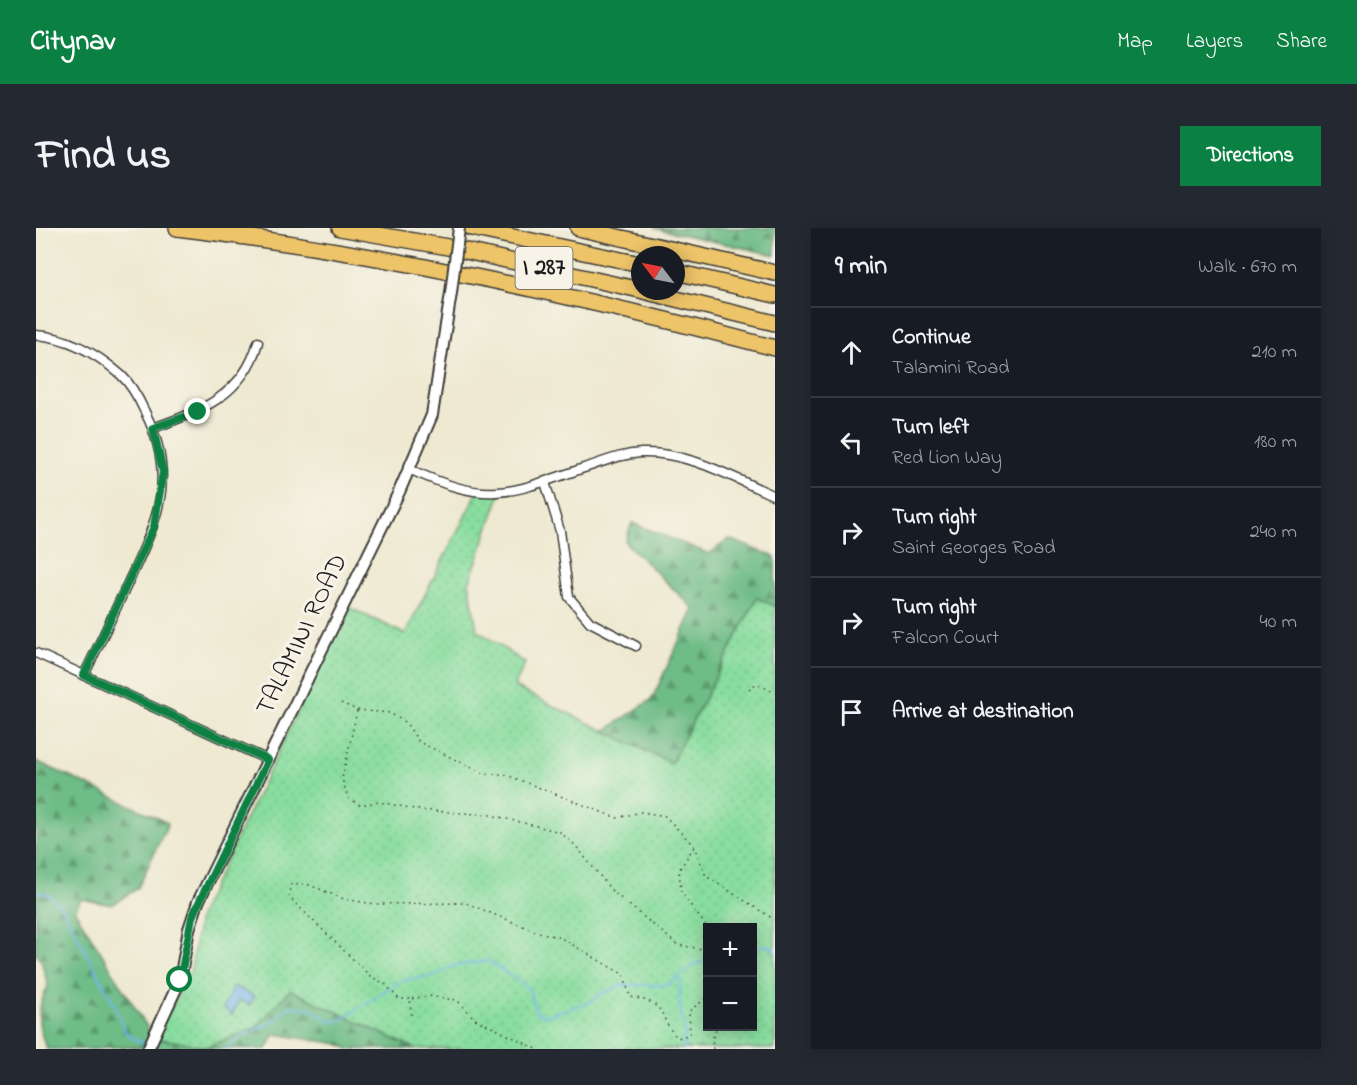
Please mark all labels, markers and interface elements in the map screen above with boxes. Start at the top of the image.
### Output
text: Citynav [30,22,115,63]
text: Map [1117,27,1153,57]
text: Layers [1186,27,1243,57]
text: Share [1276,27,1327,57]
text: Find us [36,126,171,187]
button: Directions [1180,126,1321,186]
north arrow [631,246,685,300]
road number: I 287 [516,247,572,289]
text: 9 min [835,248,887,286]
text: Walk · 670 m [1198,253,1297,282]
text: Continue [892,322,971,354]
icon: ahead [835,336,868,369]
text: 210 m [1252,338,1297,367]
text: Talamini Road [892,354,1010,383]
route end [184,398,210,424]
text: Turn left [892,412,969,444]
icon: left [835,426,868,459]
text: 180 m [1254,428,1297,457]
text: Red Lion Way [892,444,1002,473]
text: Turn right [892,502,977,534]
icon: right [835,516,868,549]
text: 240 m [1250,518,1297,547]
text: Saint Georges Road [892,534,1056,563]
street label: TALAMINI ROAD [247,548,359,722]
text: Turn right [892,592,977,624]
icon: right [835,606,868,639]
text: 40 m [1260,608,1297,637]
text: Falcon Court [892,624,999,653]
icon: arrive [835,696,868,729]
text: Arrive at destination [892,696,1074,728]
map controls [703,923,757,1031]
button: + [703,923,757,977]
route start [166,966,192,992]
button: − [703,977,757,1031]

